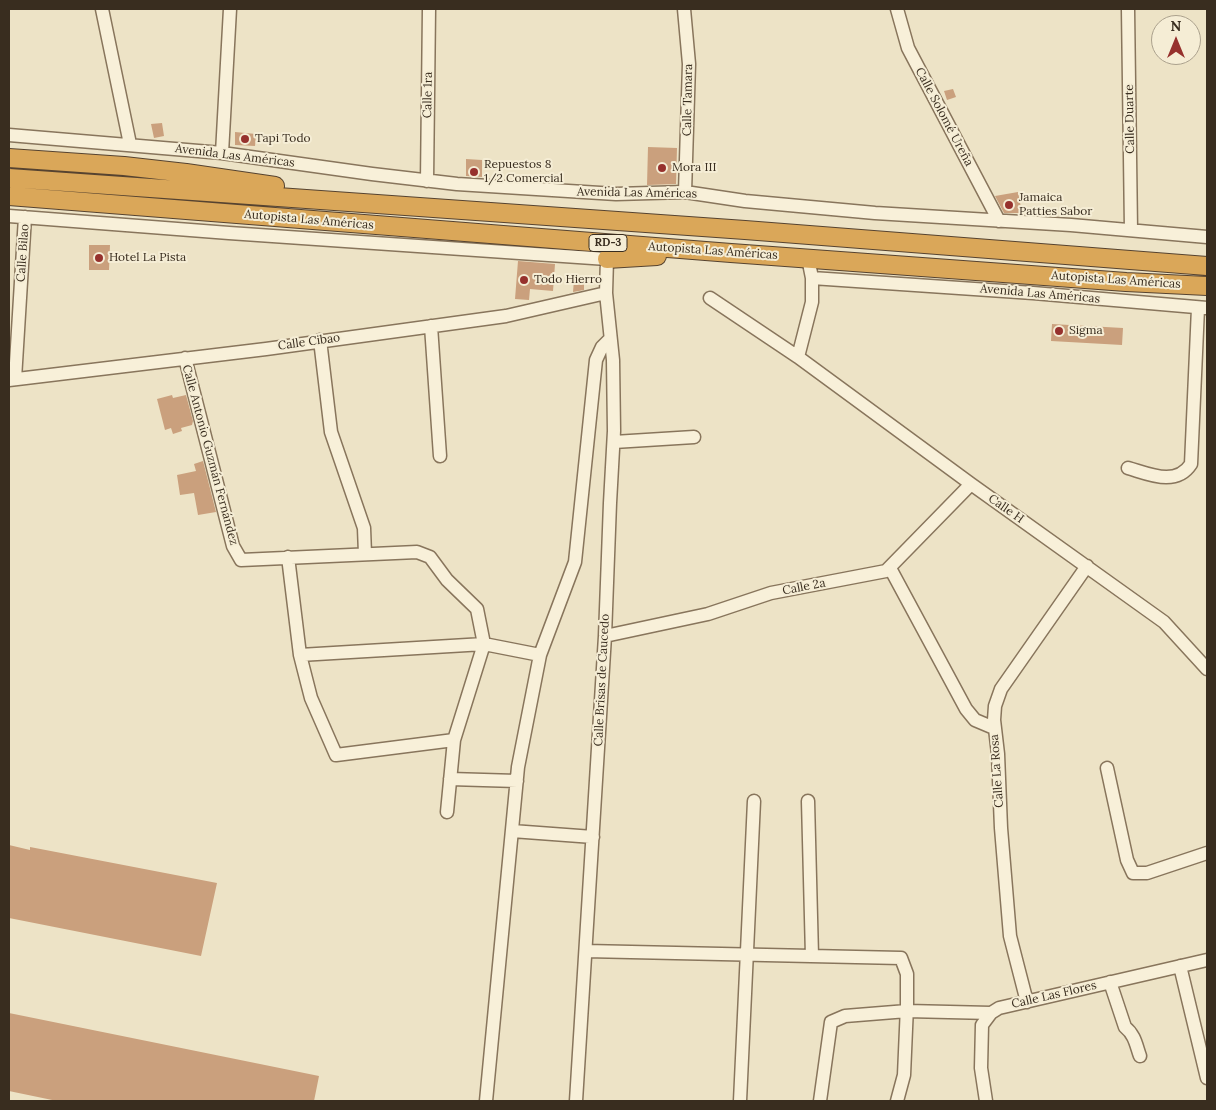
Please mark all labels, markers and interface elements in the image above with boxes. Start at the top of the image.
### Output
north arrow [1151,15,1201,65]
text: N [1171,17,1181,35]
street label: Calle Tamara [680,64,696,136]
street label: Calle Solomé Ureña [912,65,976,169]
street label: Calle 1ra [420,72,436,118]
street label: Calle Duarte [1122,84,1138,154]
place label: Tapi Todo [255,132,311,146]
marker: Tapi Todo [239,133,251,145]
street label: Avenida Las Américas [174,142,296,170]
place label: Repuestos 8 1/2 Comercial [484,158,563,186]
place label: Mora III [672,161,716,175]
marker: Mora III [656,162,668,174]
marker: Repuestos 8 1/2 Comercial [468,166,480,178]
street label: Avenida Las Américas [577,185,697,201]
place label: Jamaica Patties Sabor [1019,191,1092,219]
marker: Jamaica Patties Sabor [1003,199,1015,211]
street label: Autopista Las Américas [244,207,374,233]
street label: Calle Bilao [14,224,32,282]
road number: RD-3 [589,234,627,252]
street label: Autopista Las Américas [648,239,778,263]
place label: Hotel La Pista [109,251,186,265]
marker: Hotel La Pista [93,252,105,264]
street label: Autopista Las Américas [1051,268,1181,292]
place label: Todo Hierro [534,273,602,287]
marker: Todo Hierro [518,274,530,286]
street label: Avenida Las Américas [979,282,1101,306]
place label: Sigma [1069,324,1103,338]
marker: Sigma [1053,325,1065,337]
street label: Calle Cibao [277,331,341,353]
street label: Calle Antonio Guzmán Fernández [179,363,241,547]
street label: Calle H [985,492,1027,526]
street label: Calle 2a [781,576,827,598]
street label: Calle Brisas de Caucedo [591,613,613,747]
street label: Calle La Rosa [987,734,1007,808]
street label: Calle Las Flores [1010,978,1098,1012]

